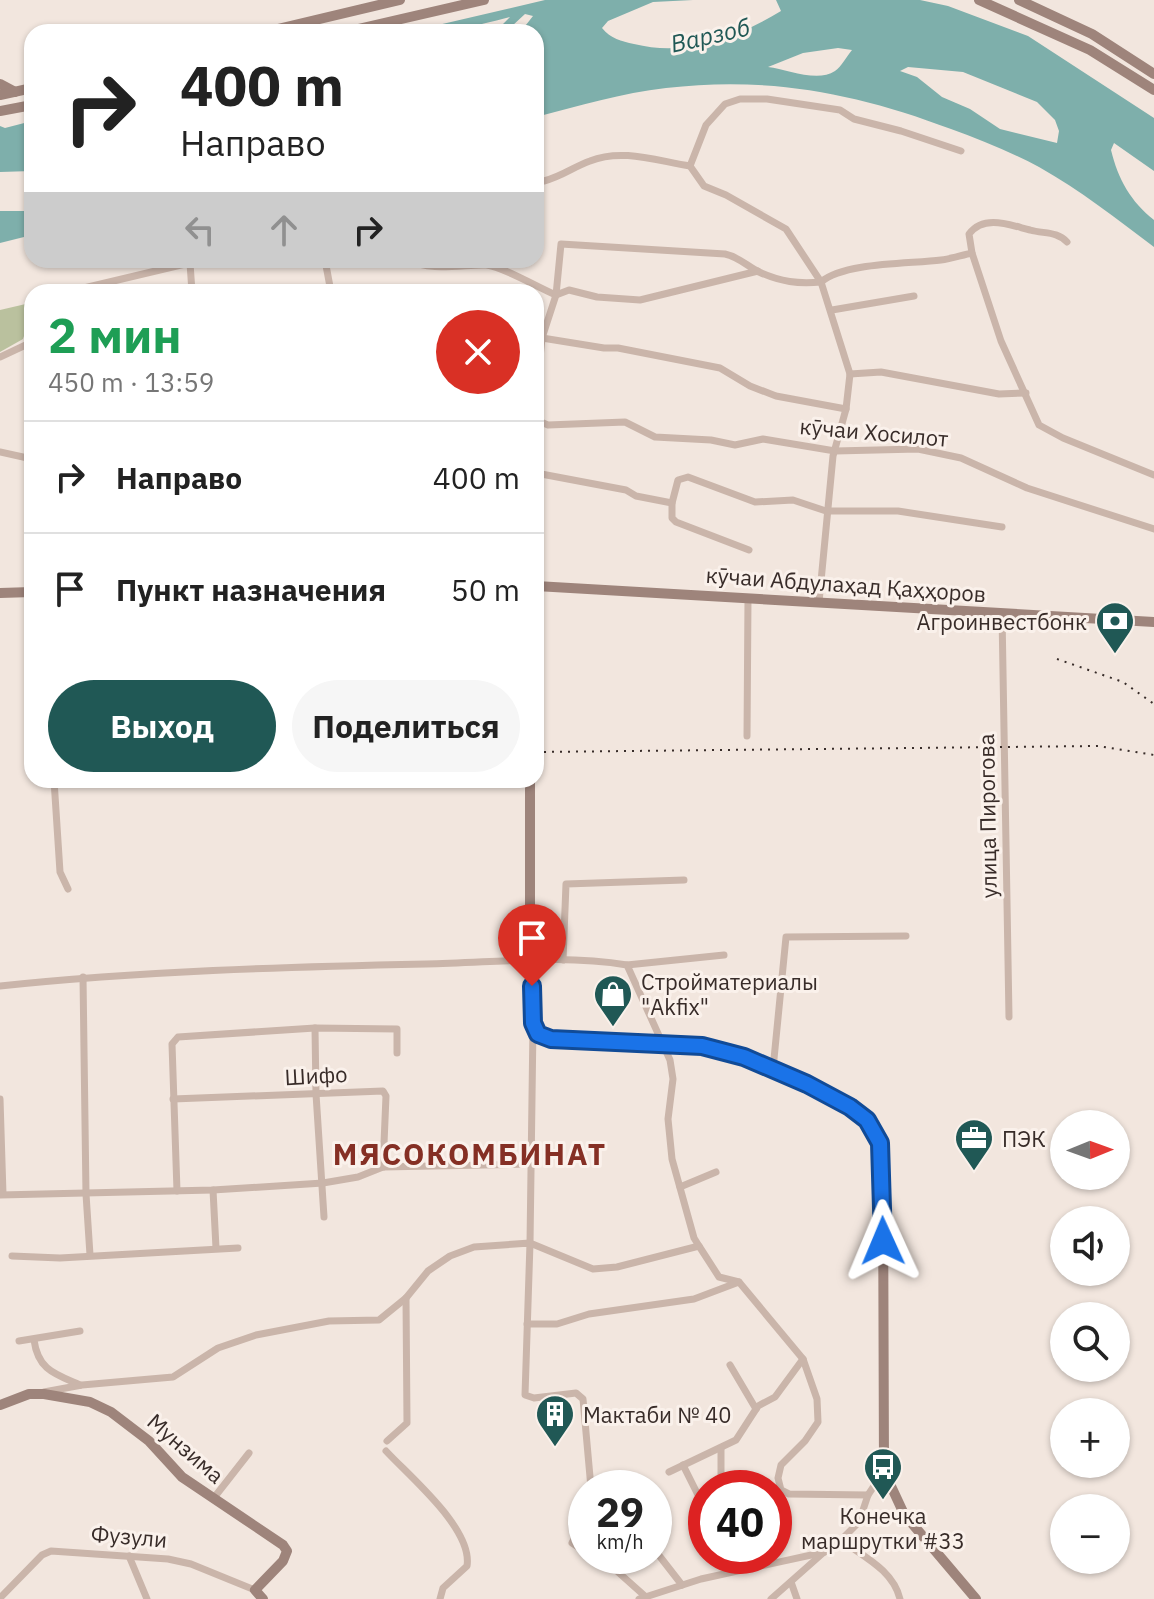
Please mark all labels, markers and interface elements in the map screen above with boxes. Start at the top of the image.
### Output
water label: Варзоб [667,10,754,60]
text: 400 m [180,49,344,121]
icon: right [48,56,152,160]
text: Направо [180,119,326,166]
icon: left [178,208,222,252]
icon: ahead [262,208,306,252]
icon: right [346,208,390,252]
text: 2 мин [48,304,182,366]
button: close [436,310,520,394]
text: 450 m · 13:59 [48,365,214,399]
street label: кӯчаи Хосилот [798,411,950,453]
icon: right [48,455,92,499]
text: Направо [116,458,242,497]
text: 400 m [433,458,520,497]
street label: кӯчаи Абдулаҳад Қаҳҳоров [705,560,987,608]
icon: arrive [48,567,92,611]
text: Пункт назначения [116,570,386,609]
text: 50 m [451,570,520,609]
bank icon: Агроинвестбонк [1094,600,1136,655]
place label: Агроинвестбонк [916,607,1087,636]
button: Выход [48,680,276,772]
button: Поделиться [292,680,520,772]
street label: улица Пирогова [971,733,1003,899]
pin [498,904,566,986]
icon: arrive [510,916,554,960]
place label: Стройматериалы "Akfix" [641,967,818,1021]
shop icon: Стройматериалы "Akfix" [592,973,634,1028]
street label: Шифо [284,1059,348,1091]
north arrow [1050,1110,1130,1190]
map controls [1050,1110,1130,1574]
office icon: ПЭК [953,1117,995,1172]
place label: ПЭК [1002,1124,1046,1153]
district label: МЯСОКОМБИНАТ [333,1134,607,1173]
position arrow [841,1199,925,1283]
button: sound [1050,1206,1130,1286]
button: search [1050,1302,1130,1382]
building icon: Мактаби № 40 [534,1393,576,1448]
button: + [1050,1398,1130,1478]
place label: Мактаби № 40 [583,1400,731,1429]
street label: Мунзима [141,1407,231,1490]
bus stop icon: Конечка маршрутки #33 [862,1446,904,1501]
speed limit sign: 40 [688,1470,792,1574]
text: 29 [596,1486,644,1538]
button: − [1050,1494,1130,1574]
place label: Конечка маршрутки #33 [801,1501,965,1555]
street label: Фузули [90,1518,168,1554]
text: km/h [596,1528,644,1555]

